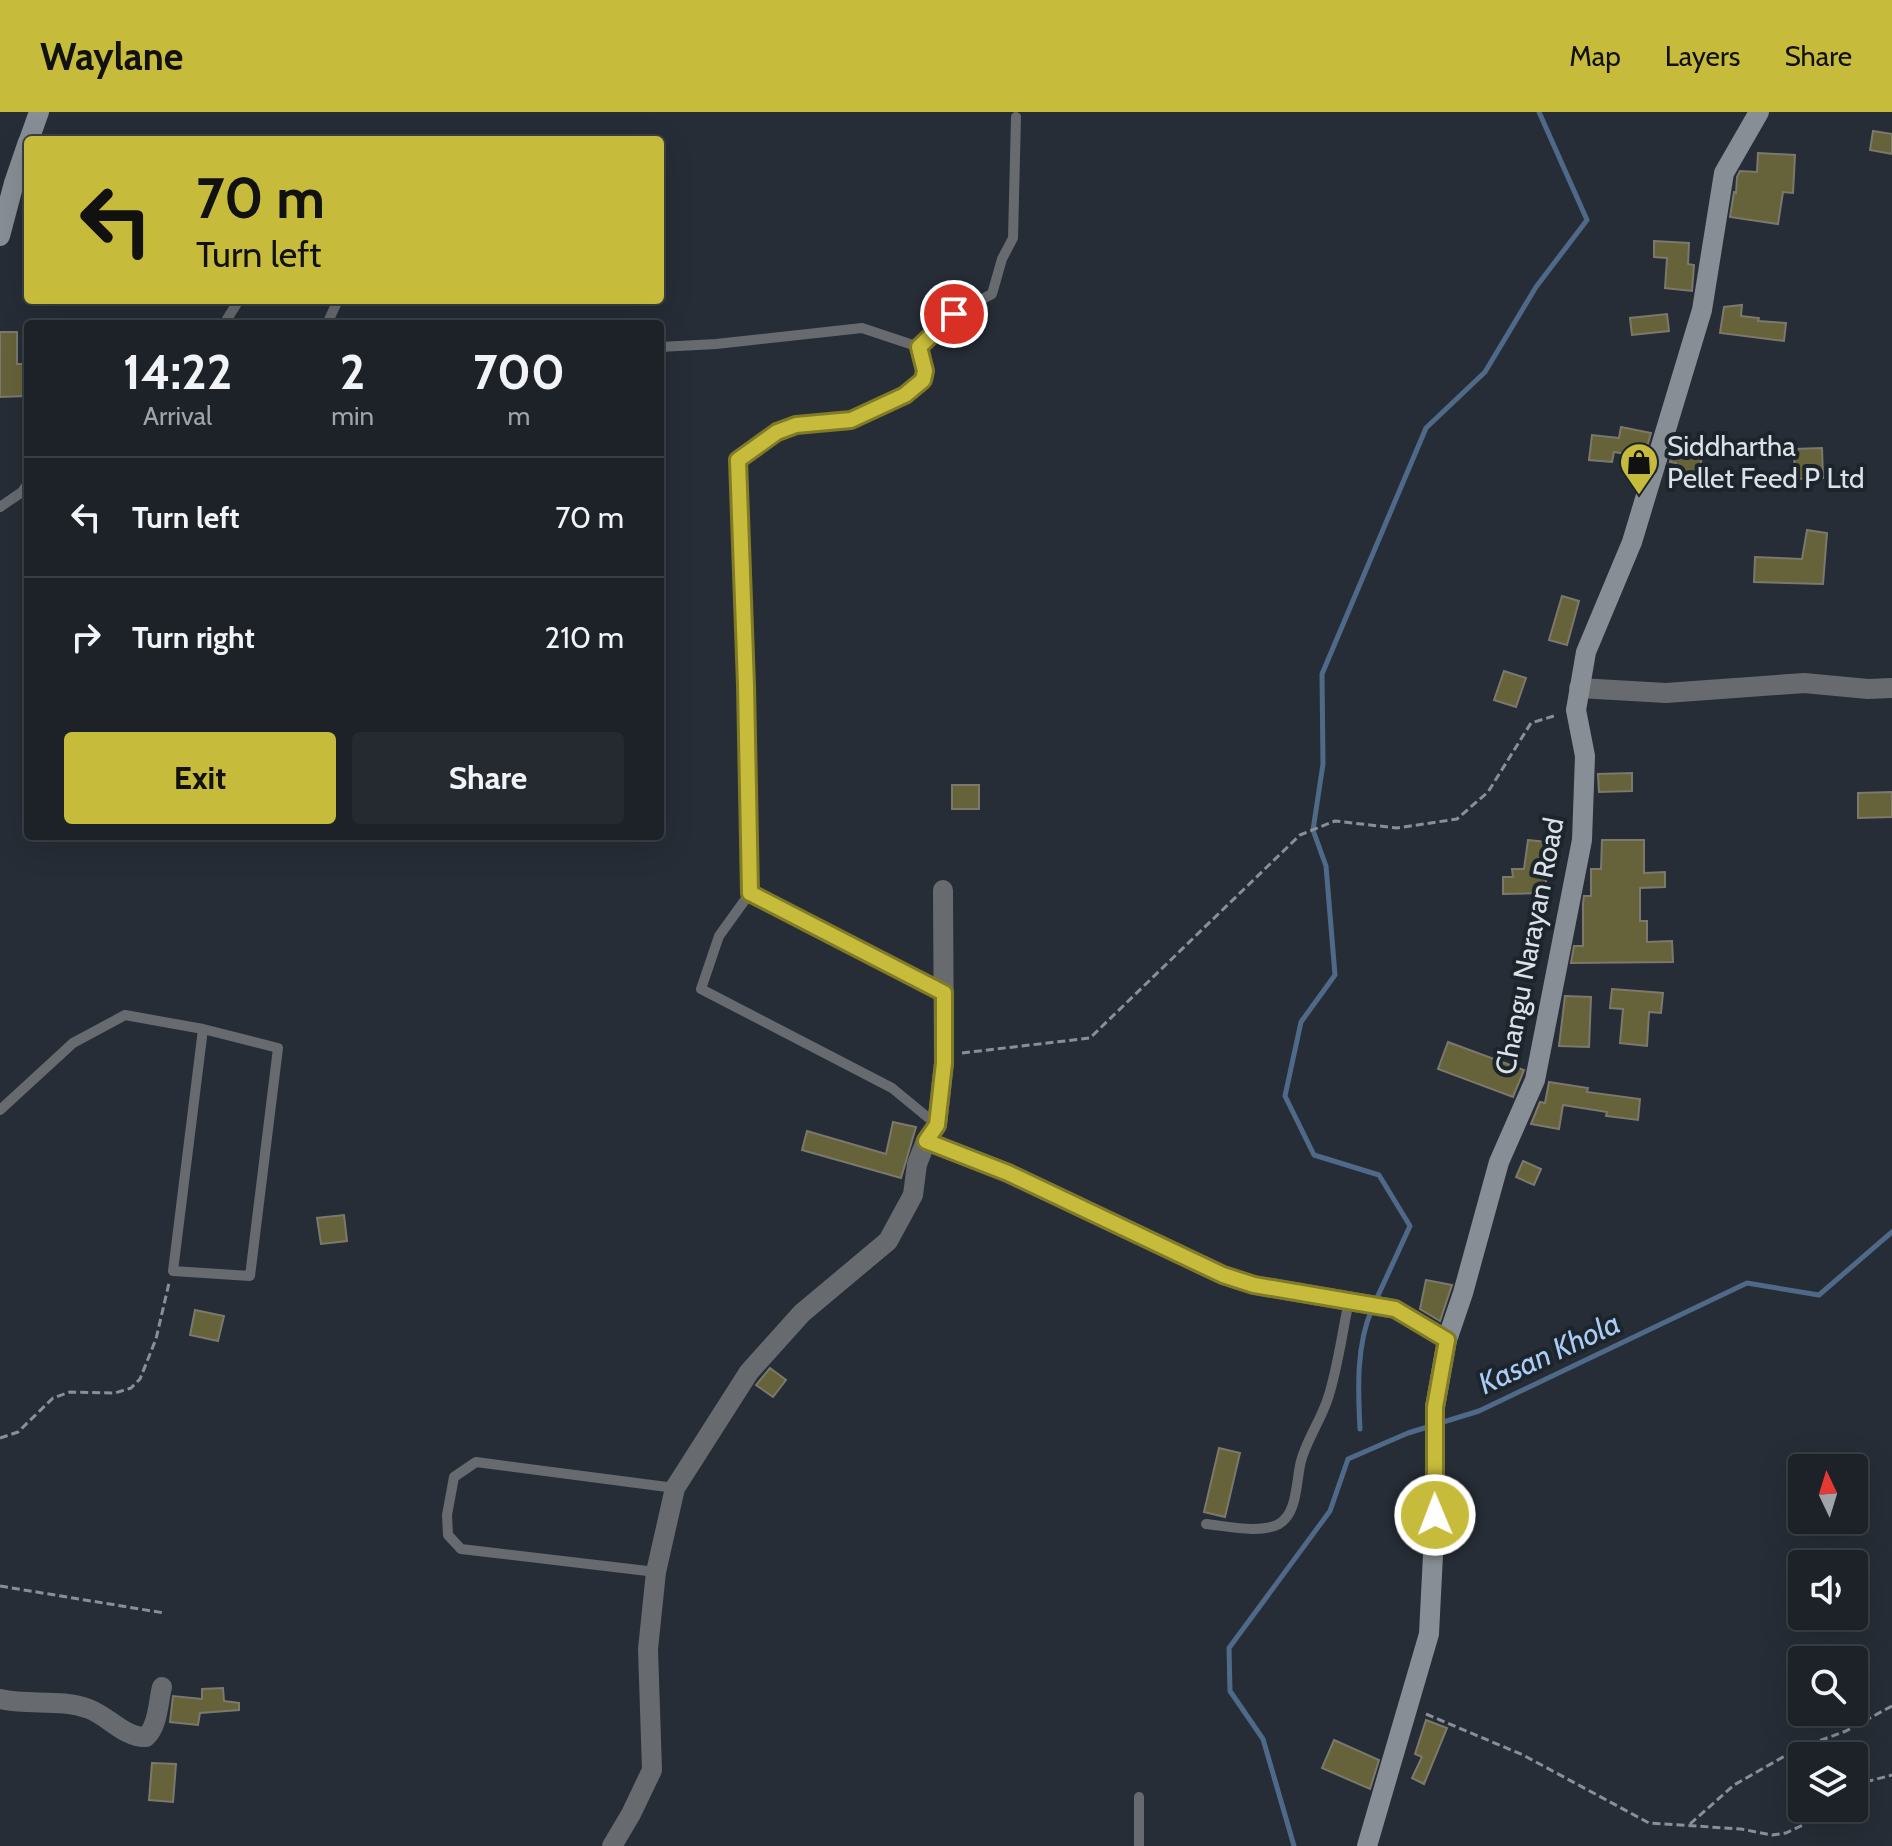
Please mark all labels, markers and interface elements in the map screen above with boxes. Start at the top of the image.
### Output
text: Waylane [40,33,183,80]
text: Map [1569,39,1621,73]
text: Layers [1665,39,1740,73]
text: Share [1784,39,1852,73]
text: 70 m [196,164,325,232]
icon: left [64,168,168,272]
text: Turn left [196,232,321,276]
pin [920,280,988,348]
icon: arrive [932,292,976,336]
text: 14:22 [123,343,232,401]
text: 2 [340,343,365,401]
text: 700 [473,343,565,401]
text: Arrival [143,400,212,432]
text: min [331,400,374,432]
text: m [508,400,530,432]
place label: Siddhartha Pellet Feed P Ltd [1667,429,1865,495]
shop icon: Siddhartha Pellet Feed P Ltd [1618,441,1660,496]
icon: left [64,495,108,539]
text: Turn left [132,499,240,536]
text: 70 m [555,499,624,536]
icon: right [64,615,108,659]
text: Turn right [132,619,255,656]
text: 210 m [544,619,624,656]
button: Exit [64,732,336,824]
button: Share [352,732,624,824]
street label: Changu Narayan Road [1487,815,1571,1077]
water label: Kasan Khola [1472,1304,1626,1402]
north arrow [1788,1454,1868,1534]
map controls [1788,1454,1868,1822]
position arrow [1393,1473,1477,1557]
button: sound [1788,1550,1868,1630]
button: search [1788,1646,1868,1726]
button: layers [1788,1742,1868,1822]

